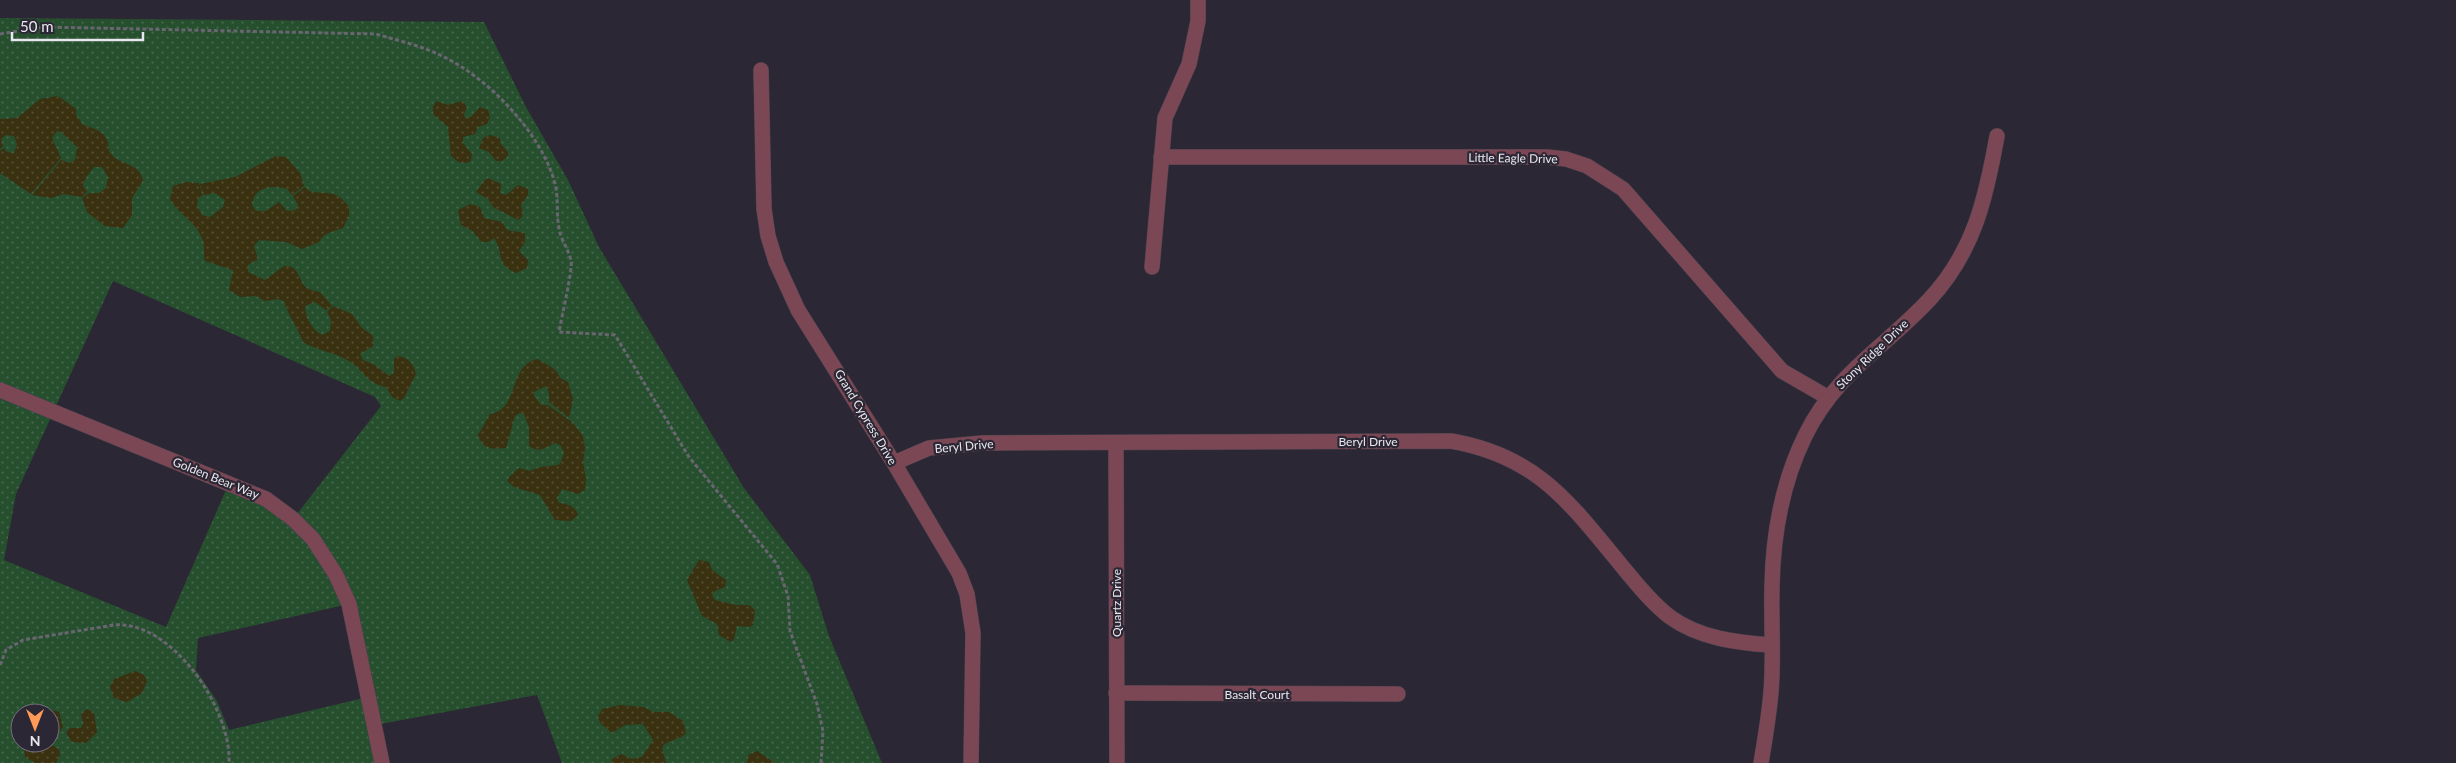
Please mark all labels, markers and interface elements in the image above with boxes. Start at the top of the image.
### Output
scale bar [12,10,144,42]
text: 50 m [20,17,54,35]
street label: Little Eagle Drive [1468,150,1558,166]
street label: Stony Ridge Drive [1833,316,1911,392]
street label: Grand Cypress Drive [832,367,900,467]
street label: Beryl Drive [1338,434,1398,449]
street label: Beryl Drive [934,436,994,456]
street label: Golden Bear Way [171,454,262,502]
street label: Quartz Drive [1109,569,1124,637]
street label: Basalt Court [1224,687,1290,702]
north arrow [10,703,60,753]
text: N [30,733,40,750]

